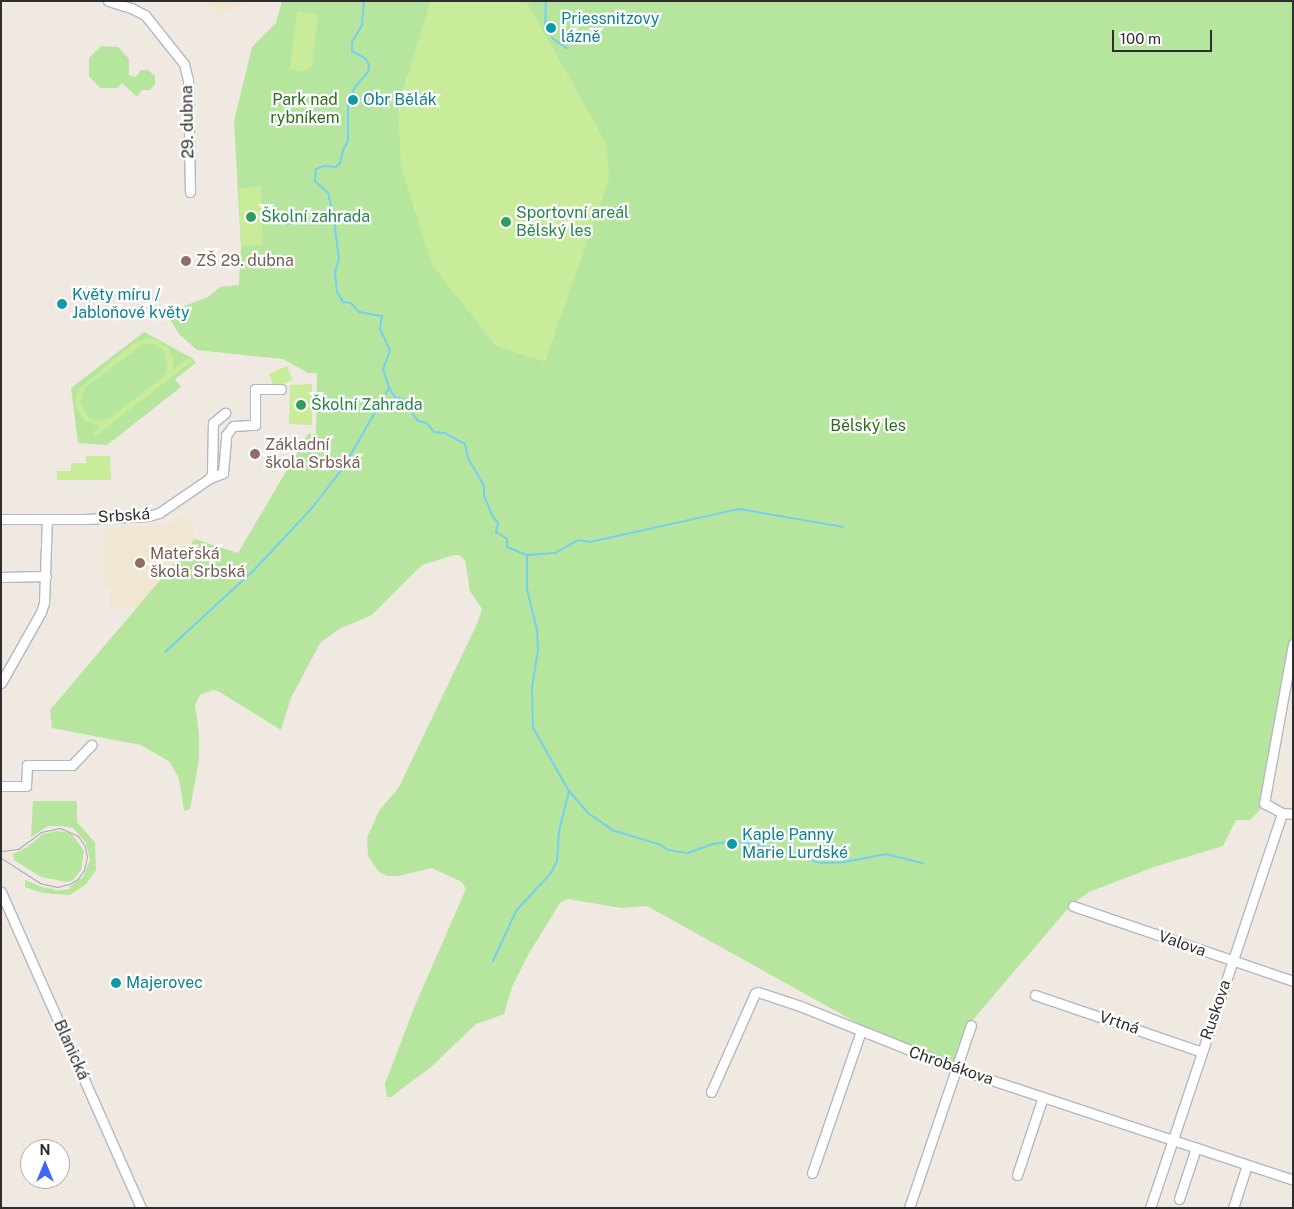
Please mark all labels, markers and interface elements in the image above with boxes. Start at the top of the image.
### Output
place label: Priessnitzovy lázně [561,9,659,47]
scale bar [1114,20,1214,52]
marker: Priessnitzovy lázně [545,22,557,34]
text: 100 m [1120,30,1161,47]
street label: 29. dubna [178,85,198,159]
park label: Park nad rybníkem [270,90,340,128]
place label: Obr Bělák [363,90,437,110]
marker: Obr Bělák [347,94,359,106]
place label: Sportovní areál Bělský les [516,203,629,241]
place label: Školní zahrada [261,207,370,227]
marker: Školní zahrada [245,211,257,223]
marker: Sportovní areál Bělský les [500,216,512,228]
place label: ZŠ 29. dubna [196,251,294,271]
marker: ZŠ 29. dubna [180,255,192,267]
place label: Květy míru / Jabloňové květy [72,285,190,323]
marker: Květy míru / Jabloňové květy [56,298,68,310]
place label: Školní Zahrada [311,395,423,415]
marker: Školní Zahrada [295,399,307,411]
park label: Bělský les [830,416,906,436]
place label: Základní škola Srbská [265,435,360,473]
marker: Základní škola Srbská [249,448,261,460]
street label: Srbská [97,505,151,527]
place label: Mateřská škola Srbská [150,544,245,582]
marker: Mateřská škola Srbská [134,557,146,569]
place label: Kaple Panny Marie Lurdské [742,825,848,863]
marker: Kaple Panny Marie Lurdské [726,838,738,850]
street label: Valova [1156,927,1208,961]
place label: Majerovec [126,973,203,993]
marker: Majerovec [110,977,122,989]
street label: Ruskova [1197,977,1235,1043]
street label: Vrtná [1097,1007,1141,1039]
street label: Blanická [49,1017,93,1083]
street label: Chrobákova [906,1043,996,1089]
north arrow [20,1139,70,1189]
text: N [40,1142,50,1158]

